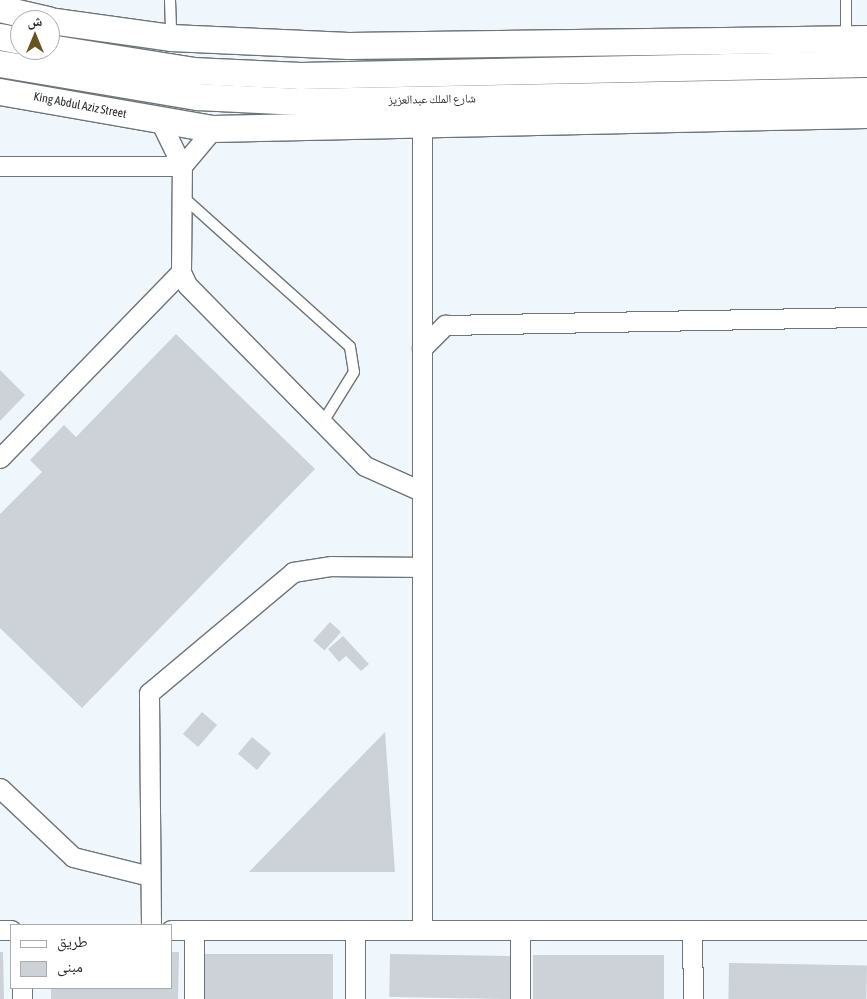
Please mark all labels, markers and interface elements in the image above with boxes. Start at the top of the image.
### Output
north arrow [10,10,60,60]
text: ش [28,13,42,29]
street label: King Abdul Aziz Street [32,90,128,122]
street label: شارع الملك عبدالعزيز [388,92,476,108]
legend [10,924,172,989]
text: طريق [57,933,88,950]
text: مبنى [57,958,83,975]

